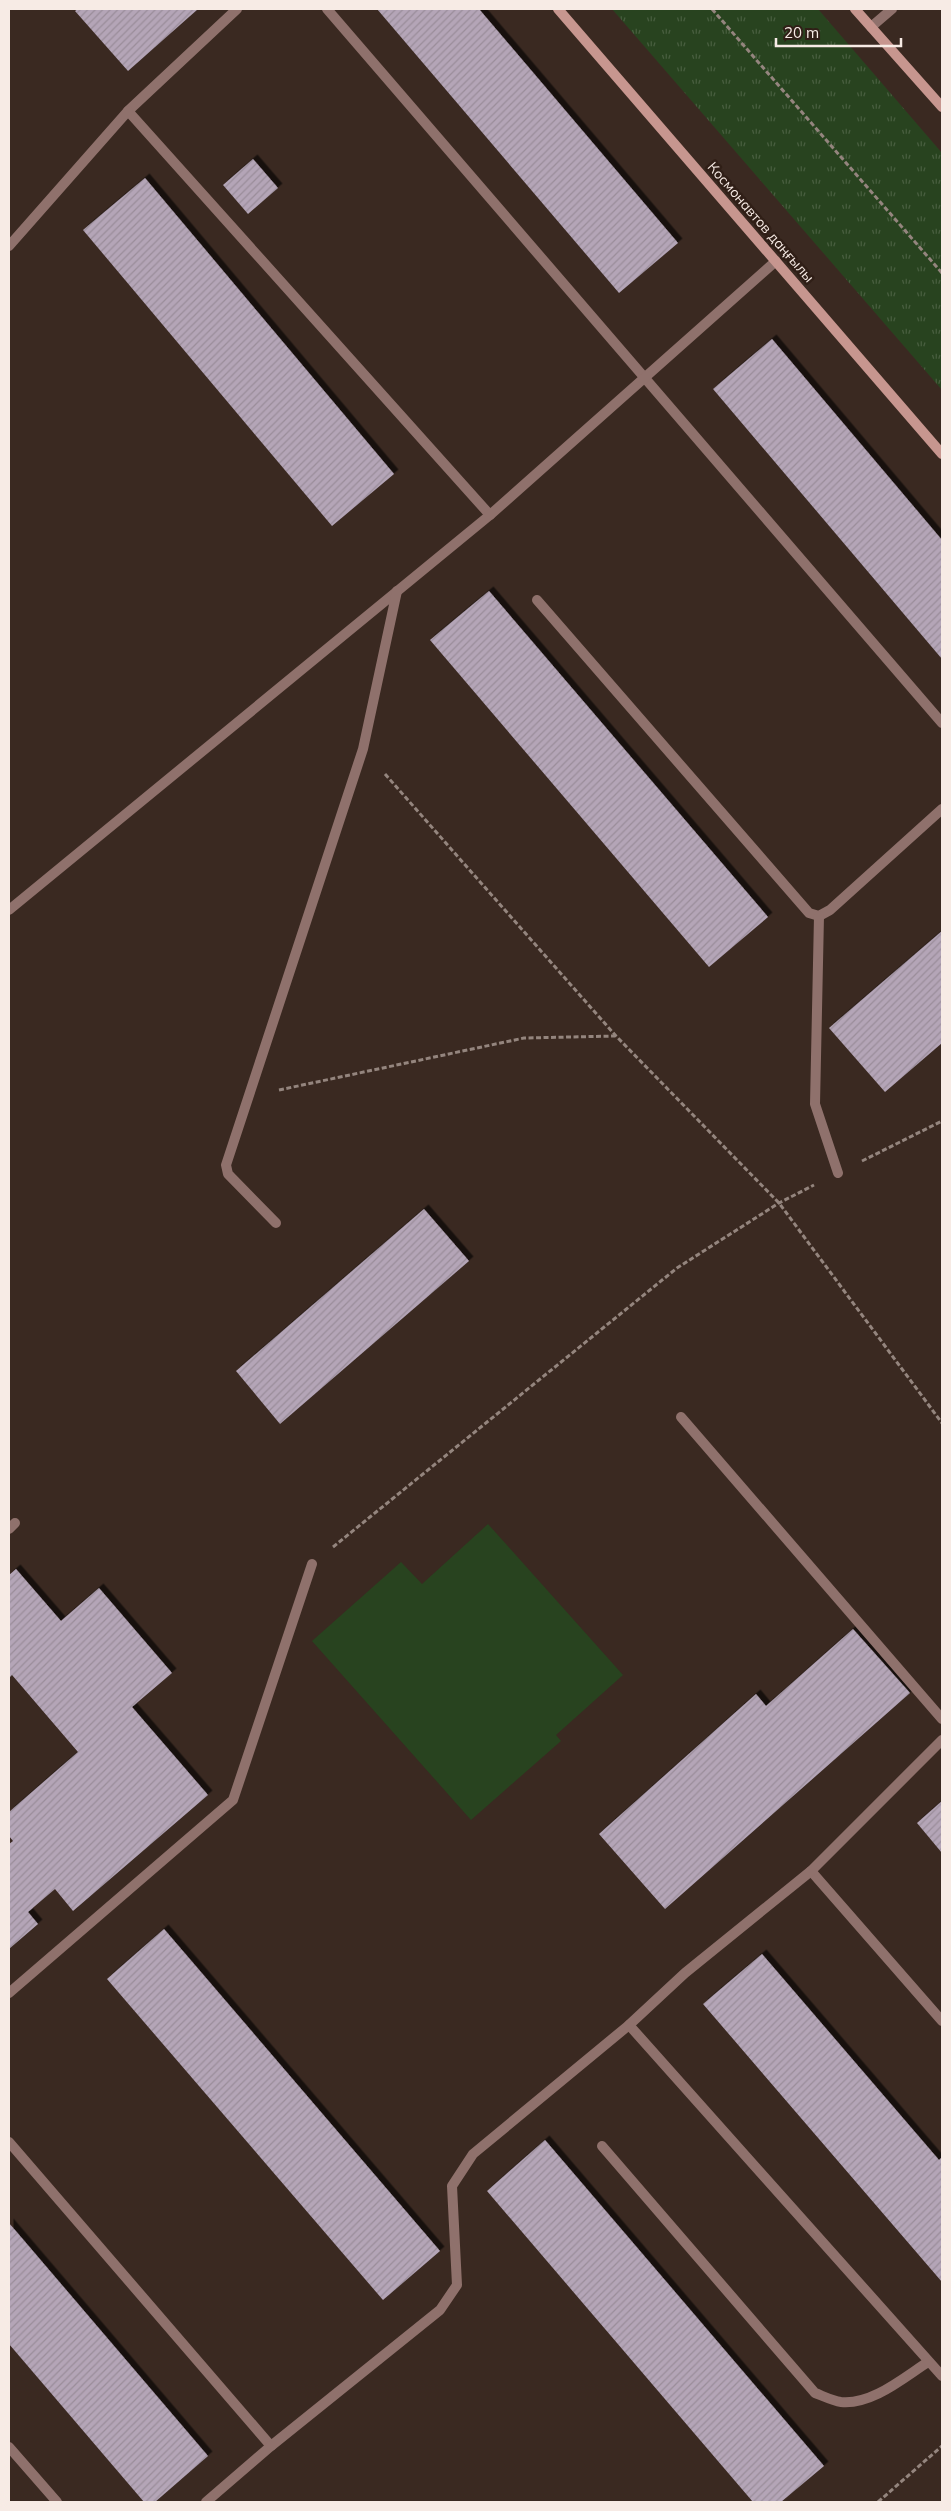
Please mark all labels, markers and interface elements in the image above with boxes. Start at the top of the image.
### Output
scale bar [776,15,901,47]
text: 20 m [784,23,819,42]
street label: Космонавтов даңғылы [704,158,818,286]

